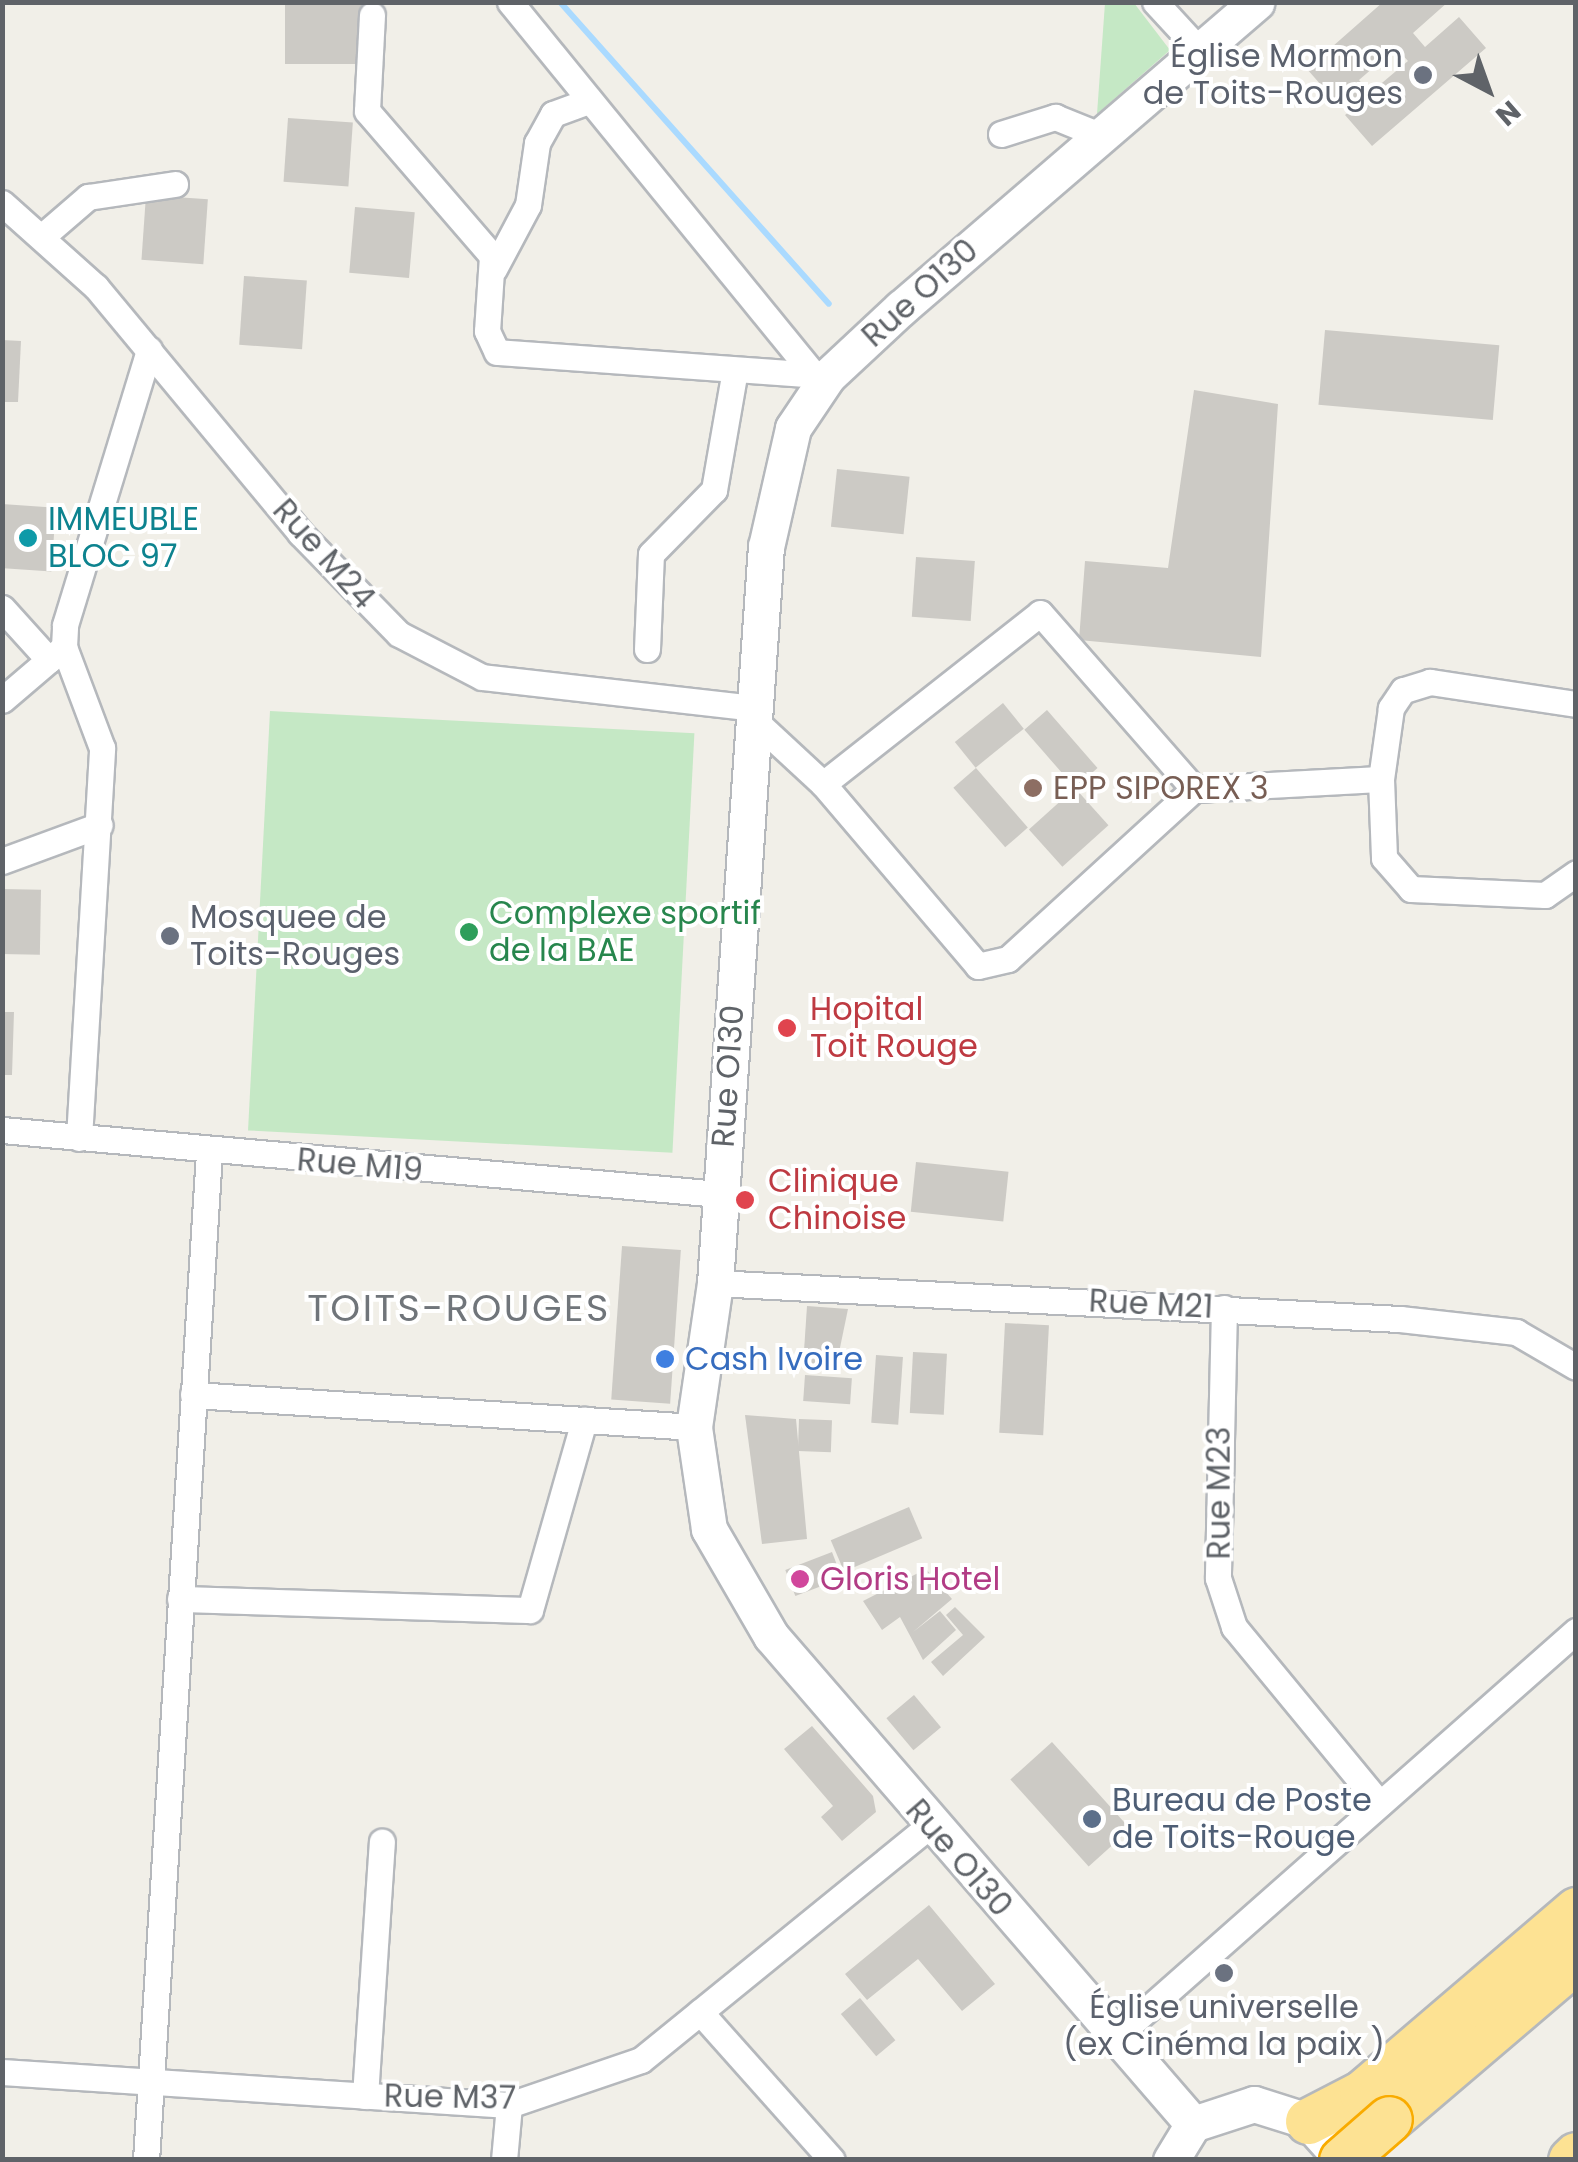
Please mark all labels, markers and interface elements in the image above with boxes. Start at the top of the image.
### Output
place label: Église Mormon de Toits-Rouges [1143,38,1403,113]
north arrow [1438,40,1538,140]
marker: Église Mormon de Toits-Rouges [1412,64,1434,86]
text: N [1487,91,1529,135]
street label: Rue O130 [854,231,986,355]
street label: Rue M24 [265,491,383,617]
place label: IMMEUBLE BLOC 97 [48,501,199,576]
marker: IMMEUBLE BLOC 97 [17,527,39,549]
place label: EPP SIPOREX 3 [1053,769,1268,807]
marker: EPP SIPOREX 3 [1022,777,1044,799]
place label: Complexe sportif de la BAE [489,895,761,970]
place label: Mosquee de Toits-Rouges [190,899,400,974]
marker: Complexe sportif de la BAE [458,921,480,943]
marker: Mosquee de Toits-Rouges [159,925,181,947]
place label: Hopital Toit Rouge [810,991,978,1066]
street label: Rue O130 [704,1004,752,1148]
marker: Hopital Toit Rouge [774,1015,800,1041]
street label: Rue M19 [295,1140,425,1190]
place label: Clinique Chinoise [768,1163,906,1238]
marker: Clinique Chinoise [732,1187,758,1213]
street label: Rue M21 [1088,1282,1214,1326]
district label: TOITS-ROUGES [307,1285,611,1331]
place label: Cash Ivoire [685,1340,863,1378]
marker: Cash Ivoire [654,1348,676,1370]
street label: Rue M23 [1200,1426,1238,1560]
place label: Gloris Hotel [820,1560,1000,1598]
marker: Gloris Hotel [789,1568,811,1590]
place label: Bureau de Poste de Toits-Rouge [1112,1782,1372,1857]
street label: Rue O130 [898,1792,1020,1924]
marker: Bureau de Poste de Toits-Rouge [1081,1808,1103,1830]
marker: Église universelle (ex Cinéma la paix ) [1213,1962,1235,1984]
place label: Église universelle (ex Cinéma la paix ) [1063,1989,1385,2064]
street label: Rue M37 [384,2077,516,2117]

